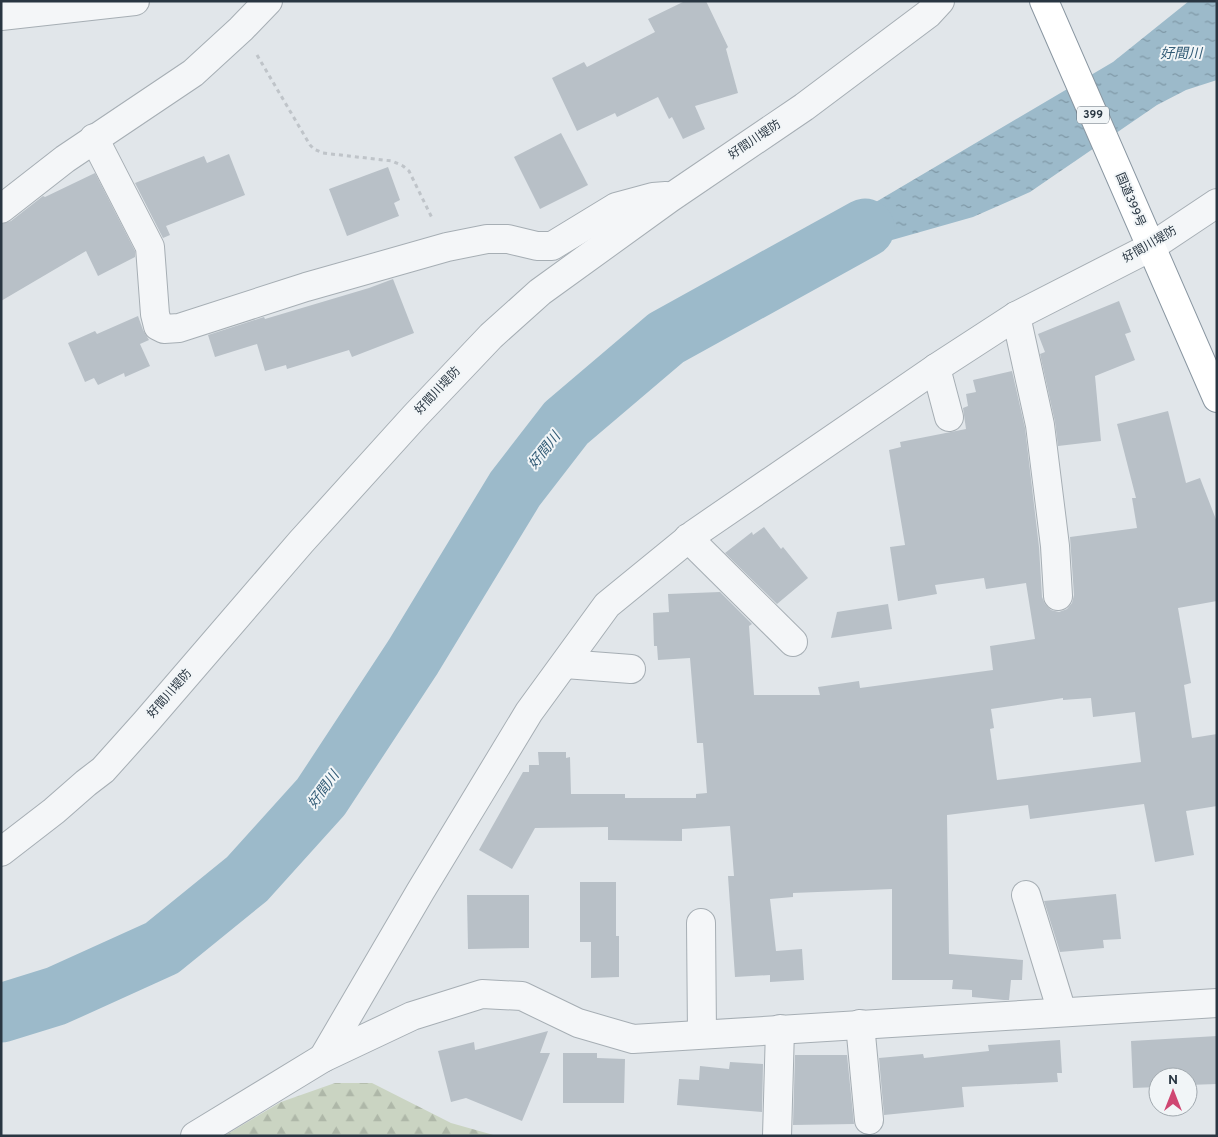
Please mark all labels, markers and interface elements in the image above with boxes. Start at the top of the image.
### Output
water label: 好間川 [1160,46,1204,63]
road number: 399 [1077,106,1109,124]
street label: 好間川堤防 [726,117,784,163]
street label: 国道399号 [1111,170,1149,230]
street label: 好間川堤防 [1120,223,1180,267]
street label: 好間川堤防 [412,364,464,418]
water label: 好間川 [525,428,566,473]
street label: 好間川堤防 [144,666,196,722]
water label: 好間川 [305,766,344,812]
north arrow [1148,1067,1198,1117]
text: N [1168,1072,1178,1089]

